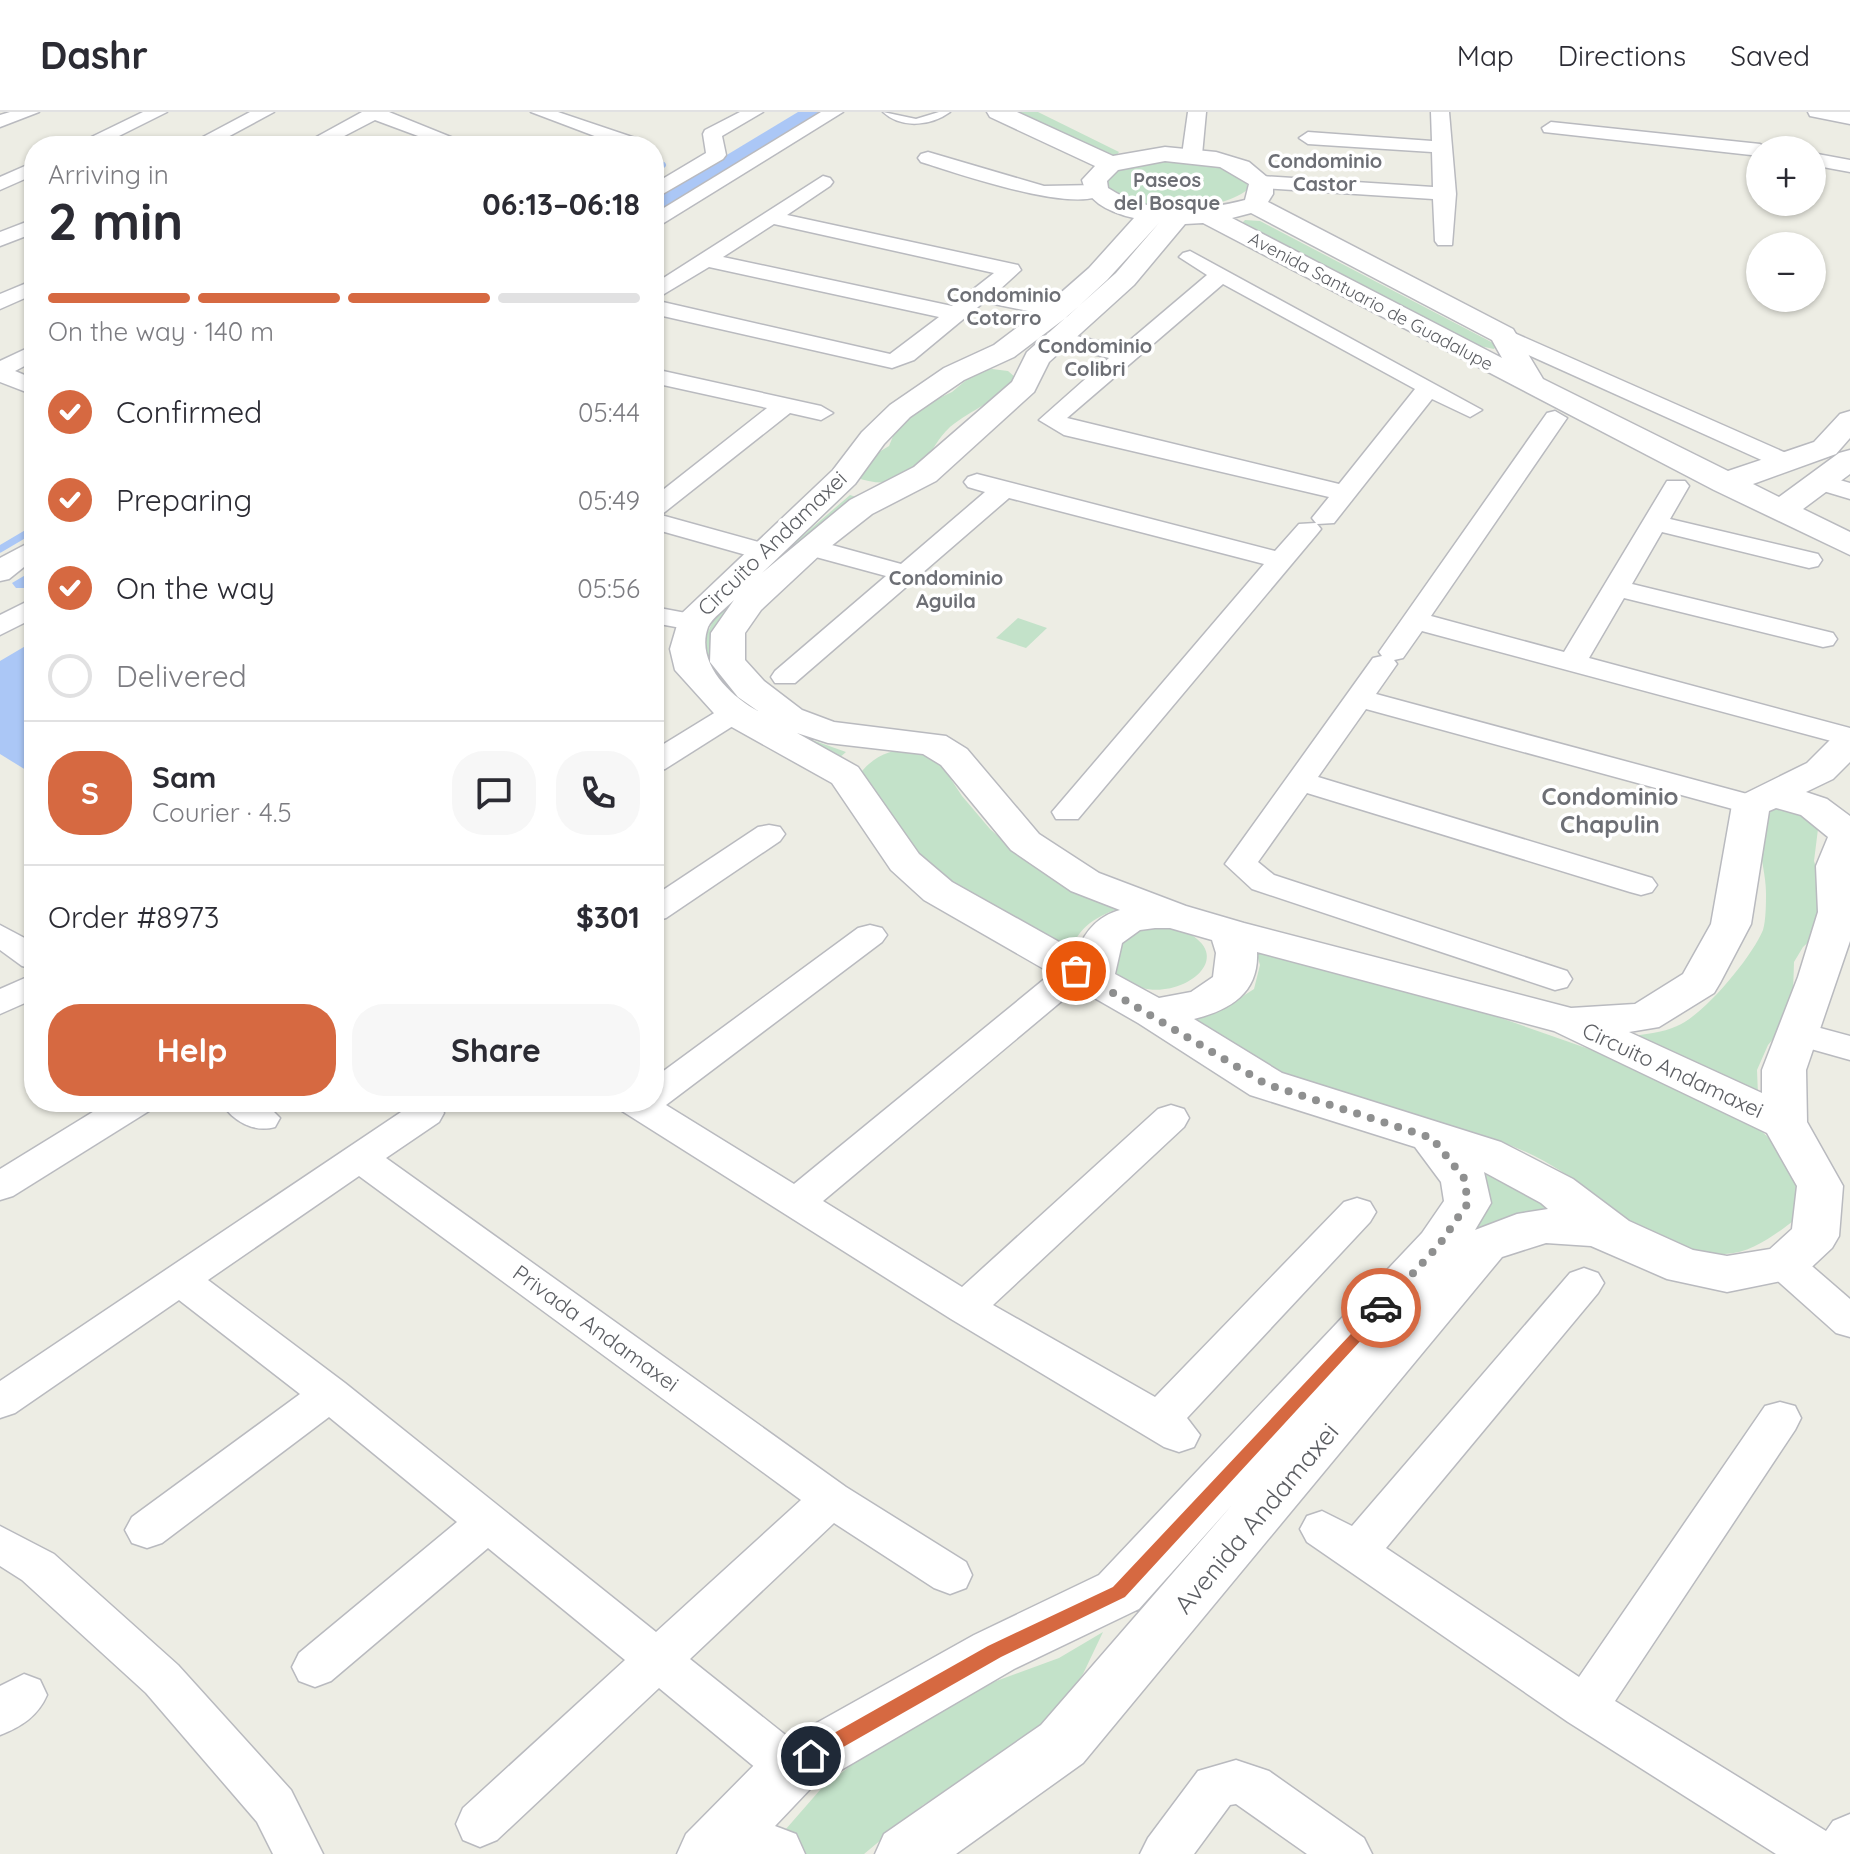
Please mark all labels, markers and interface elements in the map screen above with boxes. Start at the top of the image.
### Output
text: Dashr [40,31,148,79]
text: Map [1457,38,1514,73]
text: Directions [1558,38,1686,73]
text: Saved [1730,38,1810,73]
map controls [1746,136,1826,312]
button: + [1746,136,1826,216]
district label: Condominio Castor [1268,148,1382,196]
text: Arriving in [48,158,169,191]
district label: Paseos del Bosque [1114,167,1220,215]
text: 06:13–06:18 [482,185,640,223]
text: 2 min [48,188,183,253]
street label: Avenida Santuario de Guadalupe [1245,227,1497,375]
button: − [1746,232,1826,312]
district label: Condominio Cotorro [947,282,1061,330]
text: On the way · 140 m [48,315,274,348]
district label: Condominio Colibri [1038,333,1152,381]
icon: check [48,390,92,434]
text: Confirmed [116,393,262,431]
text: 05:44 [578,396,640,429]
street label: Circuito Andamaxei [691,465,853,621]
icon: check [48,478,92,522]
text: Preparing [116,481,252,519]
text: 05:49 [578,484,640,517]
district label: Condominio Aguila [889,565,1003,613]
icon: check [48,566,92,610]
text: On the way [116,569,275,607]
text: 05:56 [577,572,640,605]
text: Delivered [116,657,247,695]
button: chat [452,751,536,835]
button: phone [556,751,640,835]
text: Sam [152,758,216,796]
text: S [81,774,99,812]
district label: Condominio Chapulin [1541,781,1679,839]
text: Courier · 4.5 [152,796,292,829]
text: Order #8973 [48,898,220,936]
text: $301 [576,898,640,936]
pin [1042,937,1110,1005]
icon: bag [1054,949,1098,993]
button: Help [48,1004,336,1096]
button: Share [352,1004,640,1096]
street label: Circuito Andamaxei [1578,1016,1768,1124]
street label: Privada Andamaxei [508,1258,684,1398]
courier [1341,1268,1421,1348]
icon: car [1359,1286,1403,1330]
street label: Avenida Andamaxei [1167,1416,1345,1620]
pin [777,1722,845,1790]
icon: home [789,1734,833,1778]

